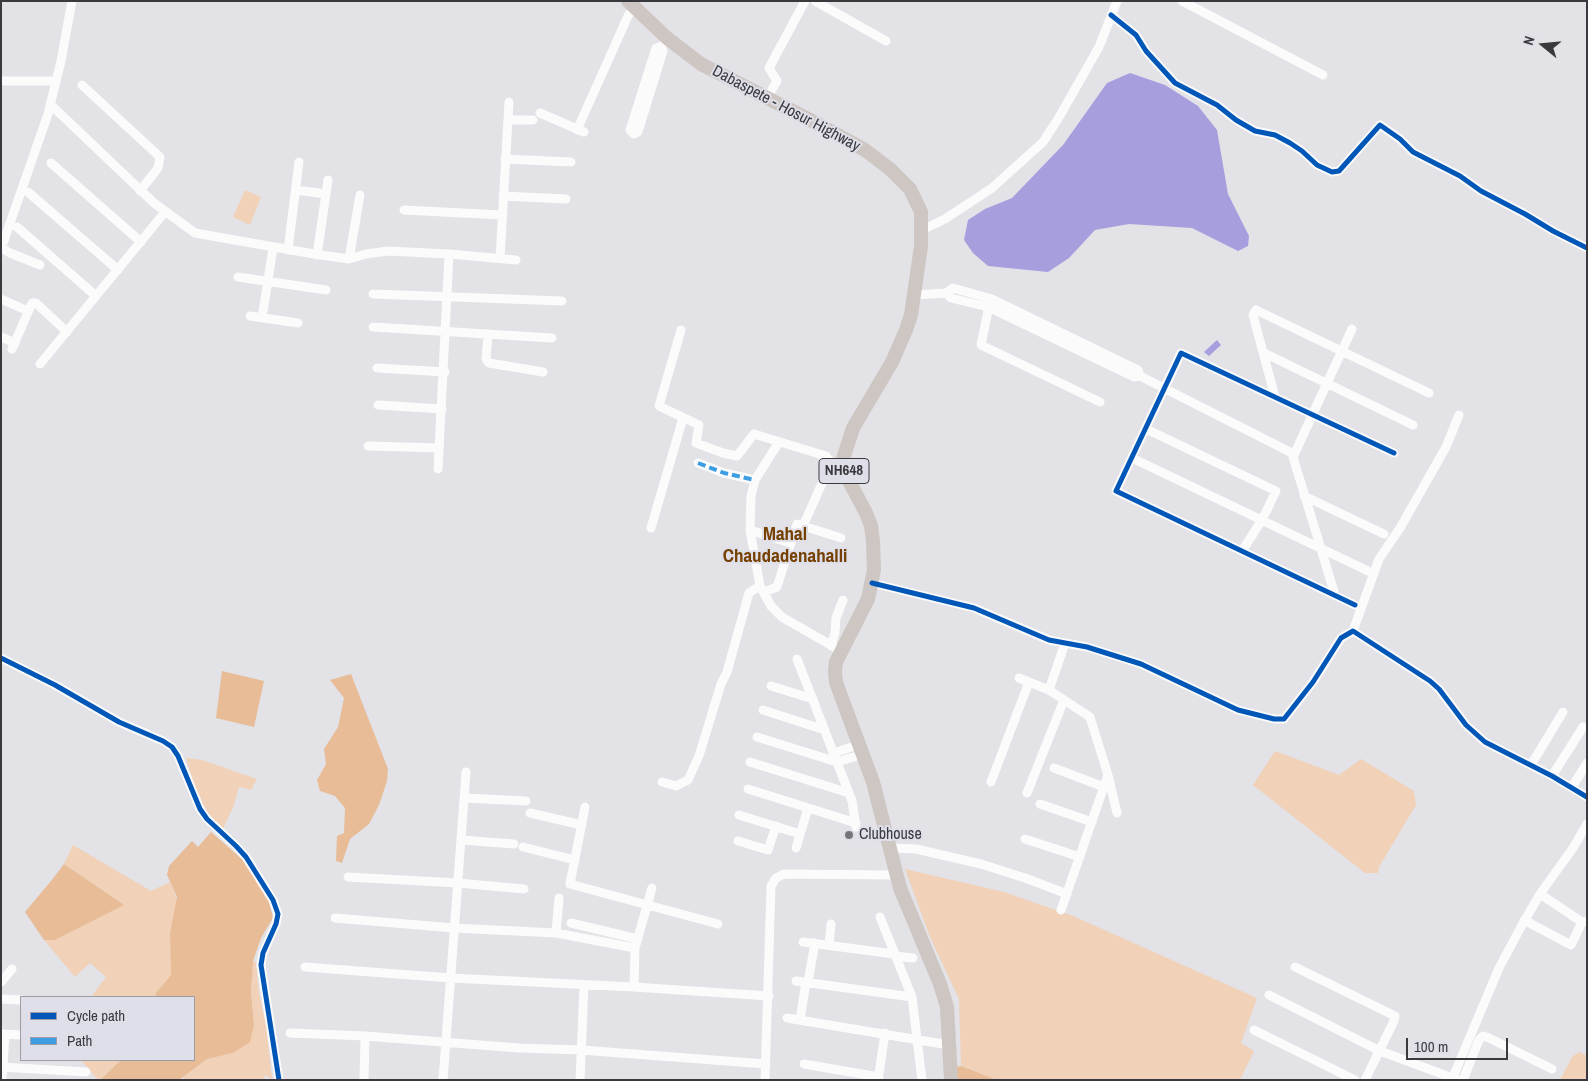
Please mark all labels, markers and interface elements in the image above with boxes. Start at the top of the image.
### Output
north arrow [1518,20,1568,70]
text: N [1519,34,1538,47]
street label: Dabaspete - Hosur Highway [709,62,863,156]
road number: NH648 [819,458,869,484]
district label: Mahal Chaudadenahalli [723,524,847,568]
place label: Clubhouse [859,825,922,845]
marker: Clubhouse [843,829,855,841]
legend [20,996,195,1061]
text: Cycle path [67,1005,125,1026]
scale bar [1408,1028,1510,1060]
text: Path [67,1030,92,1051]
text: 100 m [1414,1036,1448,1057]

